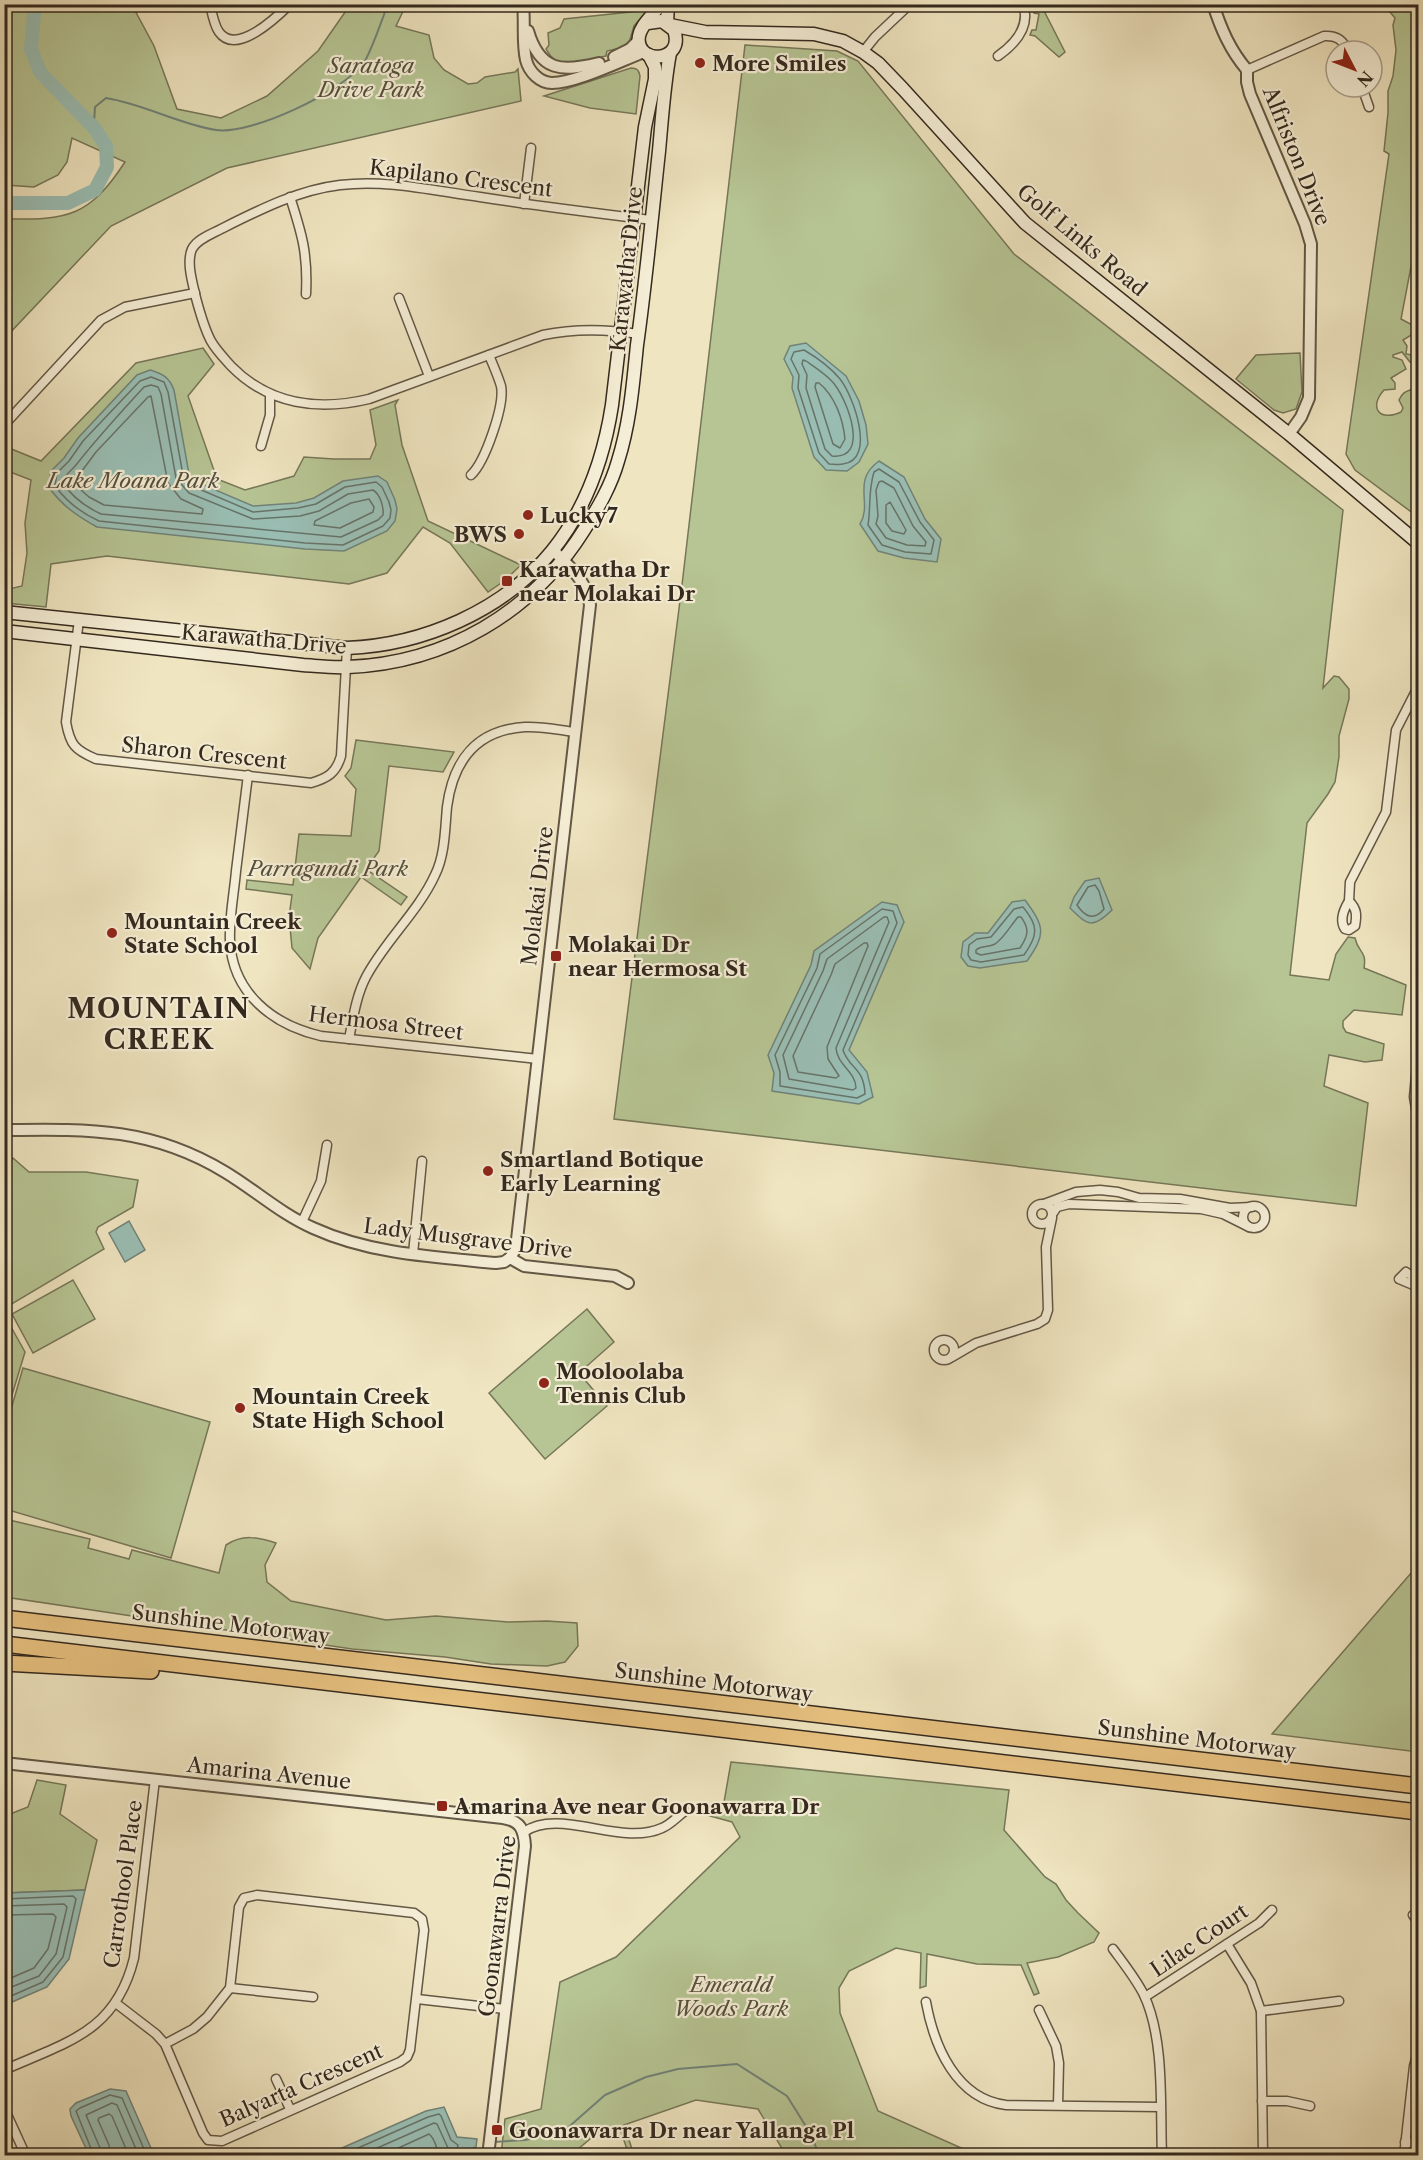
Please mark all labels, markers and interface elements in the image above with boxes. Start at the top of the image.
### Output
north arrow [1324,39,1384,99]
place label: More Smiles [712,51,847,76]
park label: Saratoga Drive Park [316,53,424,102]
marker: More Smiles [693,56,707,70]
text: N [1353,67,1377,91]
street label: Alfriston Drive [1257,82,1336,229]
street label: Kapilano Crescent [368,154,555,202]
street label: Golf Links Road [1012,179,1152,302]
street label: Karawatha Drive [605,185,647,353]
park label: Lake Moana Park [45,468,219,493]
place label: Lucky7 [540,503,618,528]
marker: Lucky7 [521,508,535,522]
place label: BWS [454,522,507,547]
marker: BWS [512,527,526,541]
place label: Karawatha Dr near Molakai Dr [519,557,696,606]
marker: Karawatha Dr near Molakai Dr [500,574,514,588]
street label: Karawatha Drive [180,619,348,659]
street label: Sharon Crescent [120,732,288,774]
street label: Molakai Drive [516,825,558,967]
park label: Parragundi Park [246,856,408,881]
place label: Mountain Creek State School [124,909,302,958]
marker: Mountain Creek State School [105,926,119,940]
place label: Molakai Dr near Hermosa St [568,932,748,981]
marker: Molakai Dr near Hermosa St [549,949,563,963]
district label: MOUNTAIN CREEK [67,992,251,1056]
street label: Hermosa Street [307,1001,465,1045]
place label: Smartland Botique Early Learning [500,1147,704,1196]
marker: Smartland Botique Early Learning [481,1164,495,1178]
street label: Lady Musgrave Drive [362,1213,574,1263]
place label: Mooloolaba Tennis Club [556,1359,686,1408]
marker: Mooloolaba Tennis Club [537,1376,551,1390]
place label: Mountain Creek State High School [252,1384,444,1433]
marker: Mountain Creek State High School [233,1401,247,1415]
street label: Sunshine Motorway [130,1599,332,1649]
street label: Sunshine Motorway [613,1657,815,1707]
street label: Sunshine Motorway [1096,1714,1298,1764]
street label: Amarina Avenue [185,1752,352,1794]
place label: Amarina Ave near Goonawarra Dr [453,1794,820,1819]
street label: Carrothool Place [99,1798,147,1970]
marker: Amarina Ave near Goonawarra Dr [435,1799,449,1813]
street label: Goonawarra Drive [473,1834,521,2018]
street label: Lilac Court [1145,1898,1253,1982]
park label: Emerald Woods Park [673,1972,789,2021]
street label: Balyarta Crescent [216,2038,387,2132]
place label: Goonawarra Dr near Yallanga Pl [509,2118,854,2143]
marker: Goonawarra Dr near Yallanga Pl [490,2123,504,2137]

